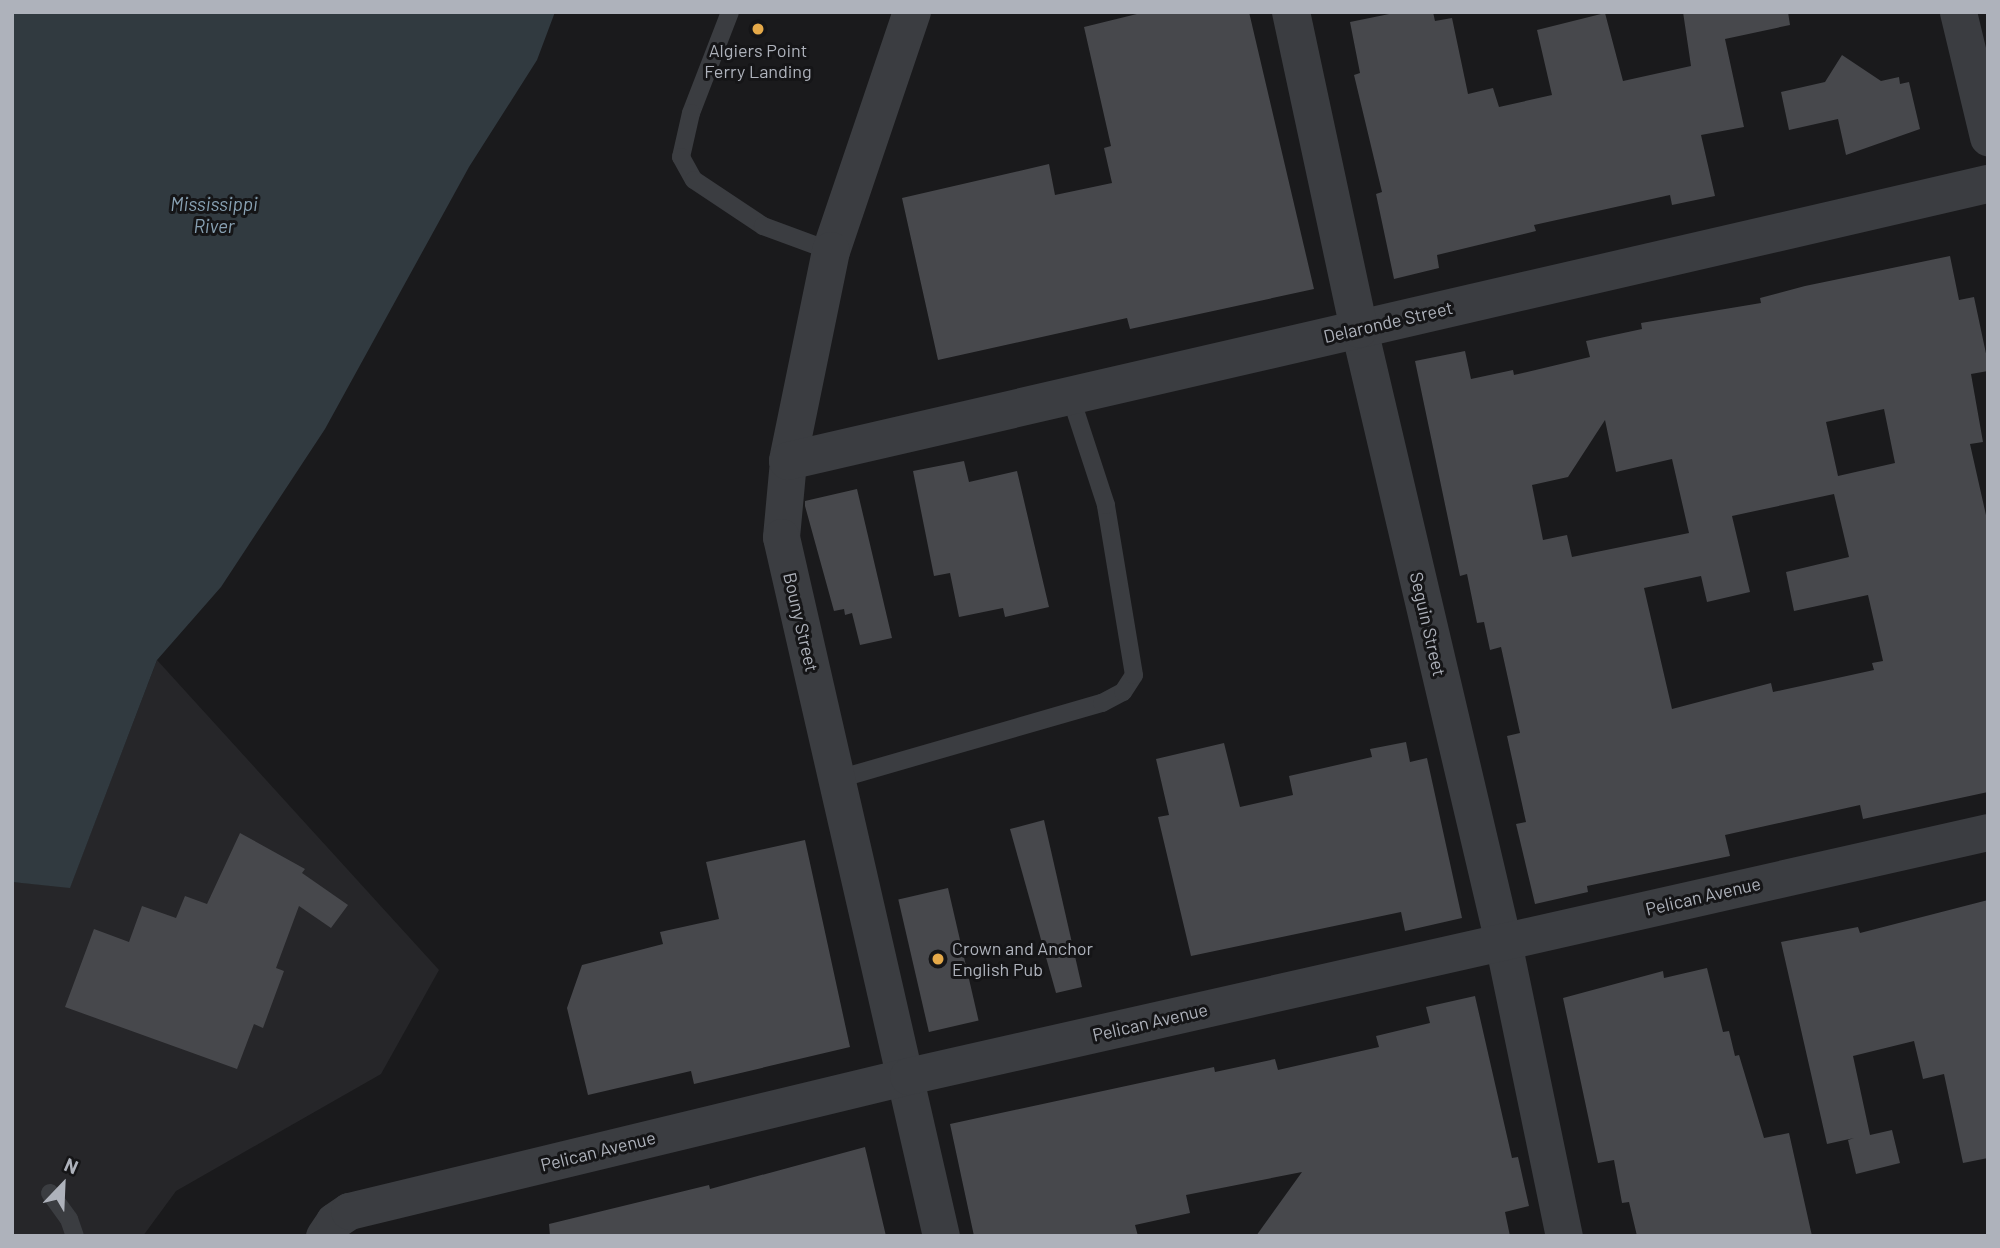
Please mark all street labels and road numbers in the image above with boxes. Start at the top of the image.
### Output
street label: Delaronde Street [1321,297,1455,347]
street label: Bouny Street [779,570,823,674]
street label: Seguin Street [1406,570,1450,678]
street label: Pelican Avenue [1643,872,1763,920]
street label: Pelican Avenue [1090,998,1210,1046]
street label: Pelican Avenue [538,1126,658,1176]

